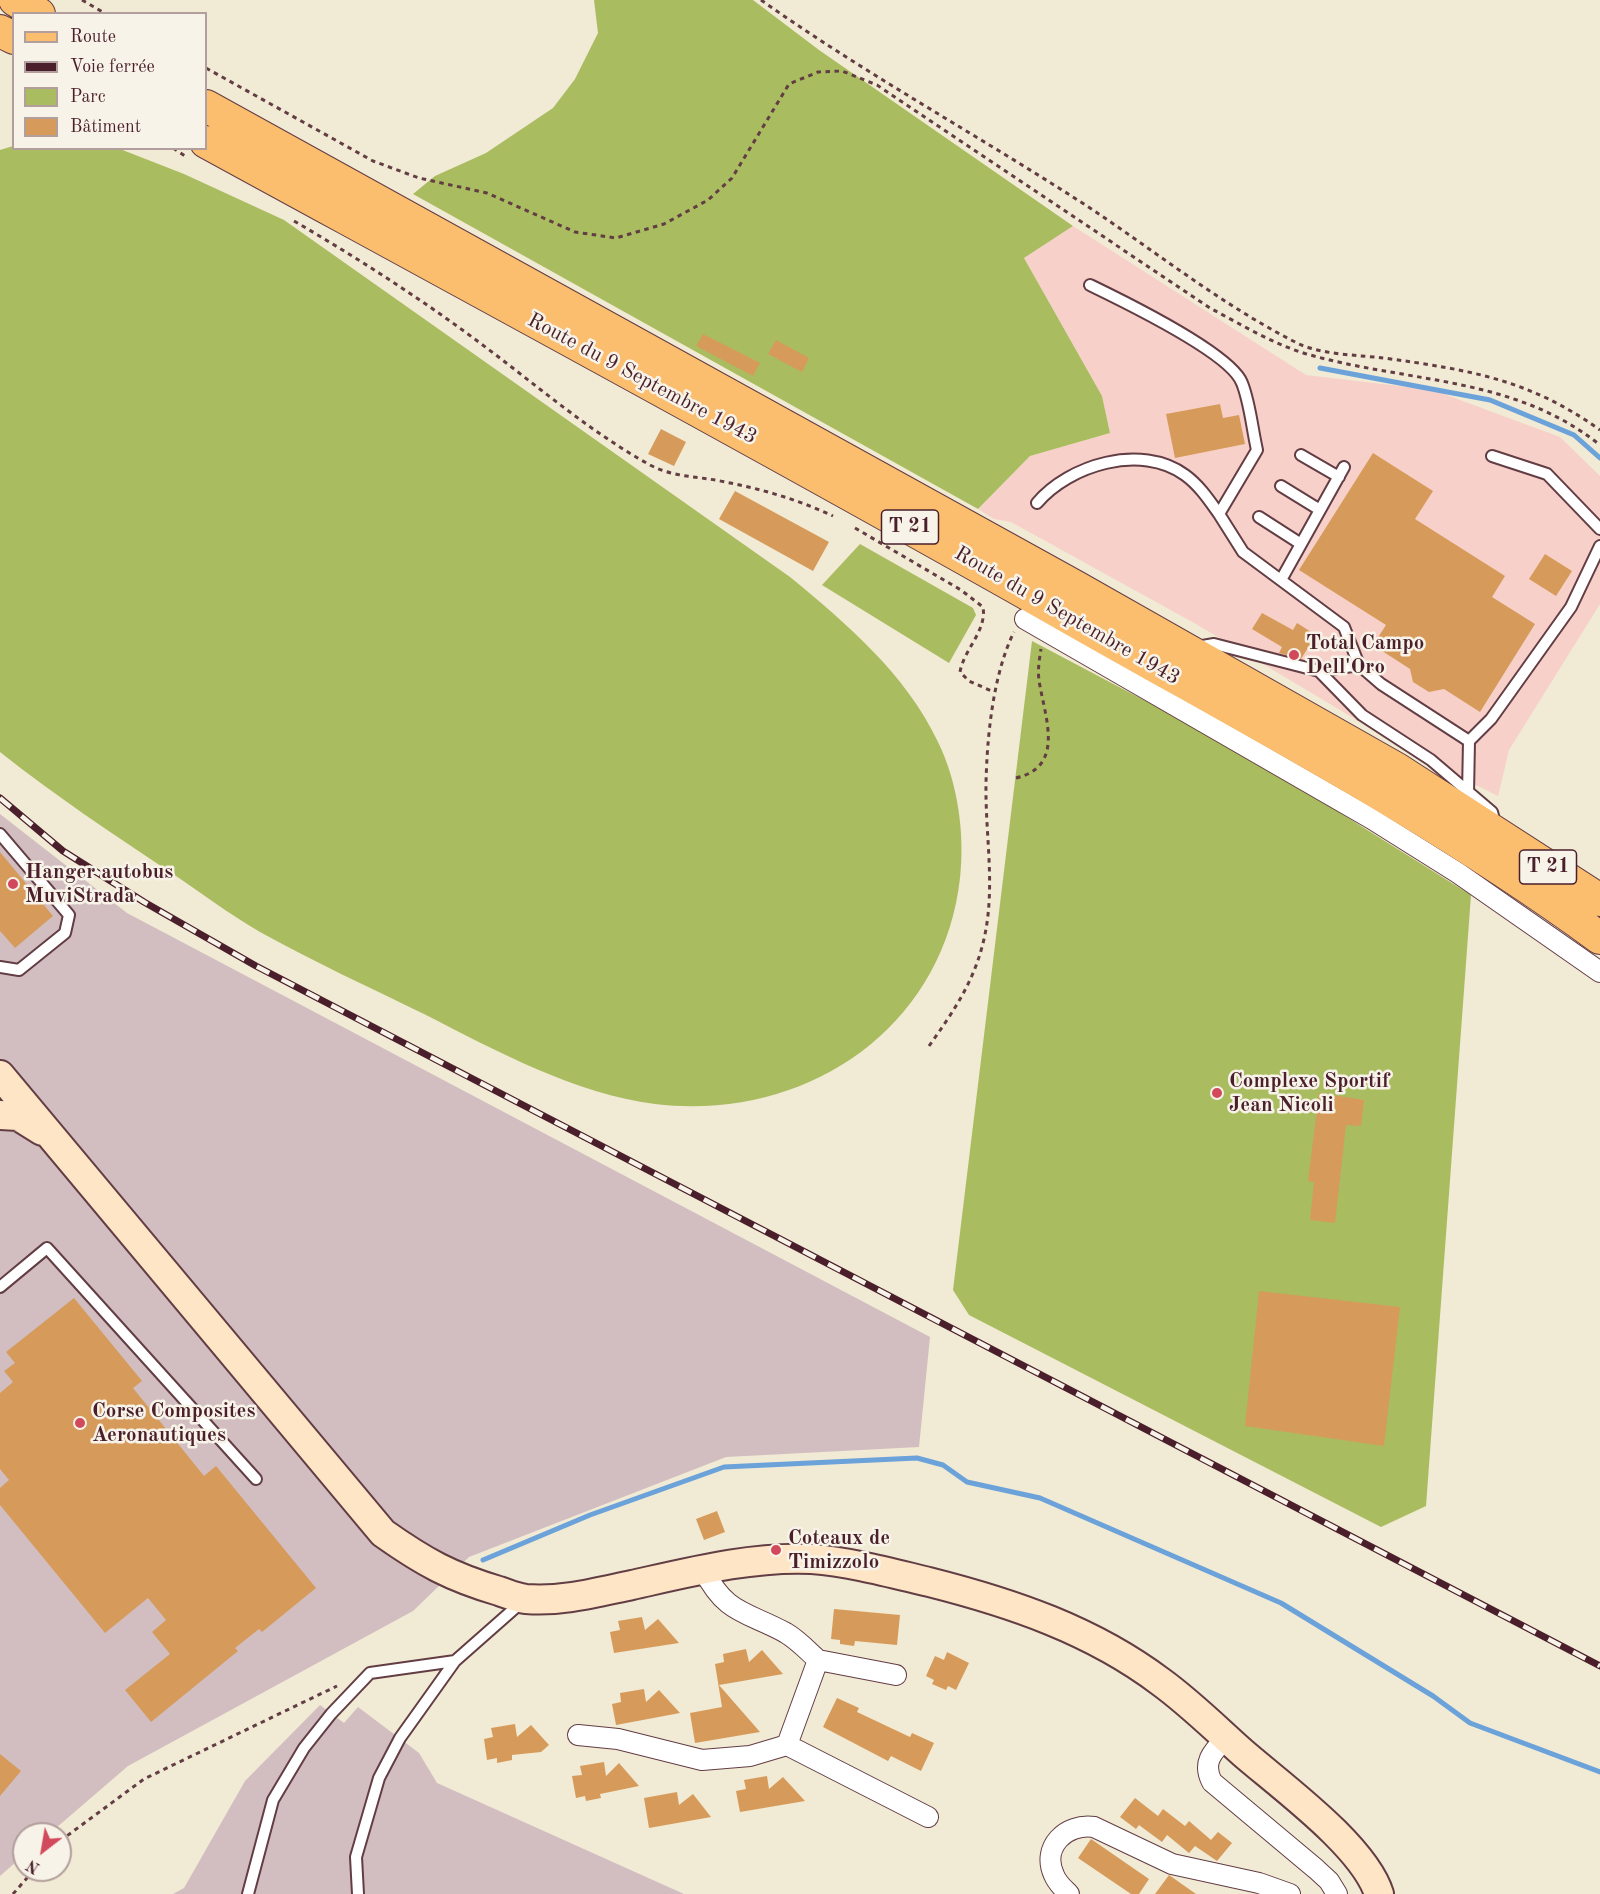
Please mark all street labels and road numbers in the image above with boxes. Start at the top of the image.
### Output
street label: Route du 9 Septembre 1943 [523,308,761,450]
road number: T 21 [882,510,938,544]
street label: Route du 9 Septembre 1943 [950,541,1184,691]
road number: T 21 [1520,850,1576,884]

